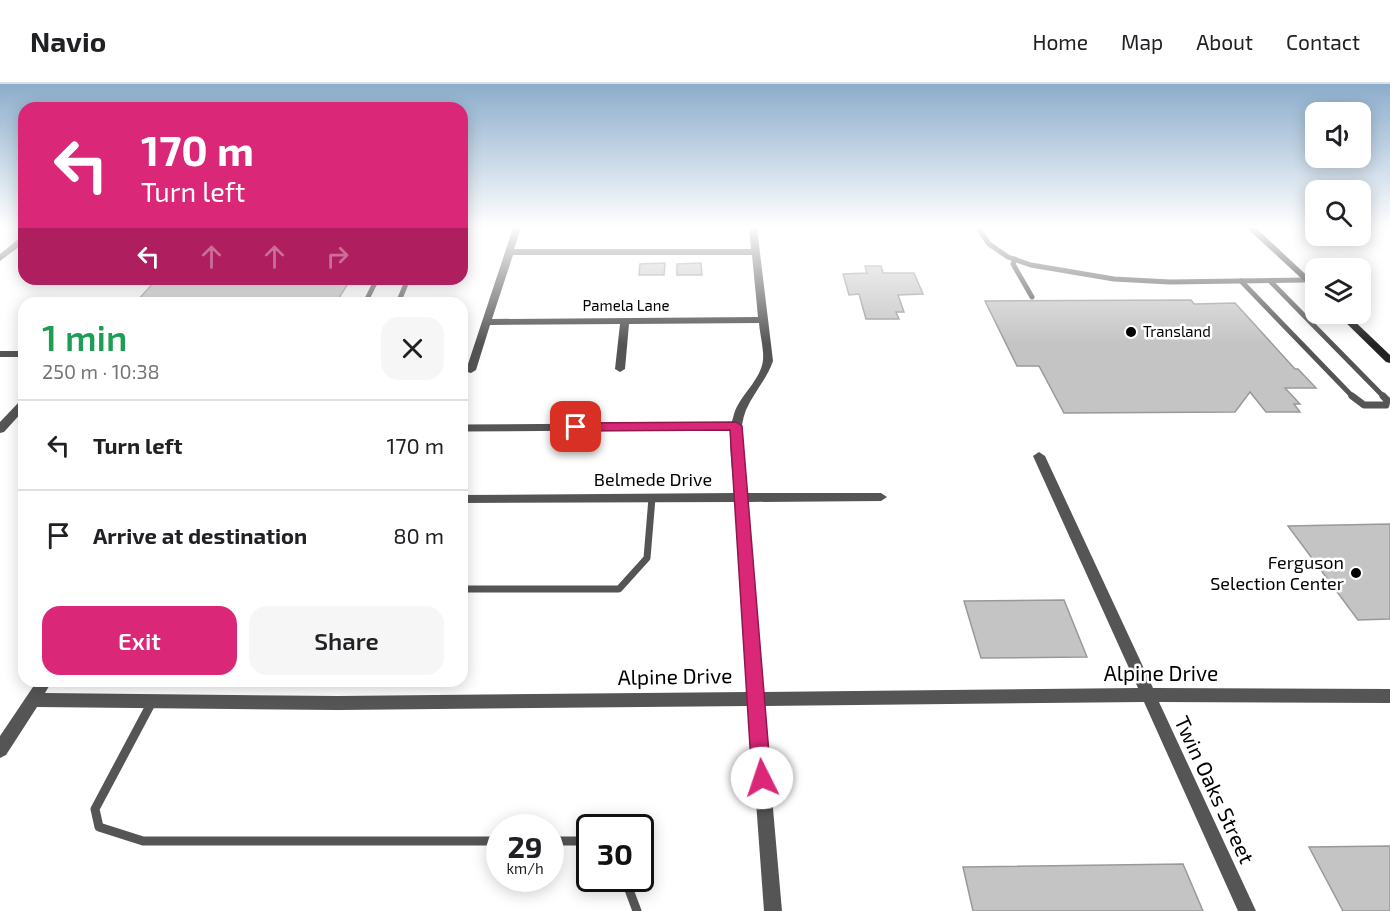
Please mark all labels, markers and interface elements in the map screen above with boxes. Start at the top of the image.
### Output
text: Navio [30,24,106,58]
text: Home [1032,29,1088,54]
text: Map [1121,29,1163,54]
text: About [1196,29,1253,54]
text: Contact [1286,29,1360,54]
map controls [1305,102,1371,324]
button: sound [1305,102,1371,168]
text: 170 m [141,124,254,174]
icon: left [42,126,120,204]
text: Turn left [141,175,245,207]
button: search [1305,180,1371,246]
icon: left [132,240,165,273]
icon: ahead [195,240,228,273]
icon: ahead [258,240,291,273]
icon: right [321,240,354,273]
button: layers [1305,258,1371,324]
street label: Pamela Lane [583,296,669,314]
text: 1 min [42,315,127,358]
button: close [381,317,444,380]
place label: Transland [1143,322,1211,340]
marker: Transland [1124,325,1138,339]
text: 250 m · 10:38 [42,359,160,383]
pin [550,401,601,452]
icon: arrive [559,410,592,443]
icon: left [42,429,75,462]
text: Turn left [93,432,182,458]
text: 170 m [387,432,444,458]
street label: Belmede Drive [594,468,712,490]
icon: arrive [42,519,75,552]
text: Arrive at destination [93,522,307,548]
text: 80 m [393,522,444,548]
place label: Ferguson Selection Center [1210,551,1344,594]
marker: Ferguson Selection Center [1349,566,1363,580]
button: Exit [42,606,237,675]
button: Share [249,606,444,675]
street label: Alpine Drive [1104,660,1218,685]
street label: Alpine Drive [617,662,733,689]
street label: Twin Oaks Street [1170,712,1261,867]
position arrow [730,746,794,810]
speed limit sign: 30 [576,814,654,892]
text: 29 [507,828,543,864]
text: km/h [506,859,544,877]

